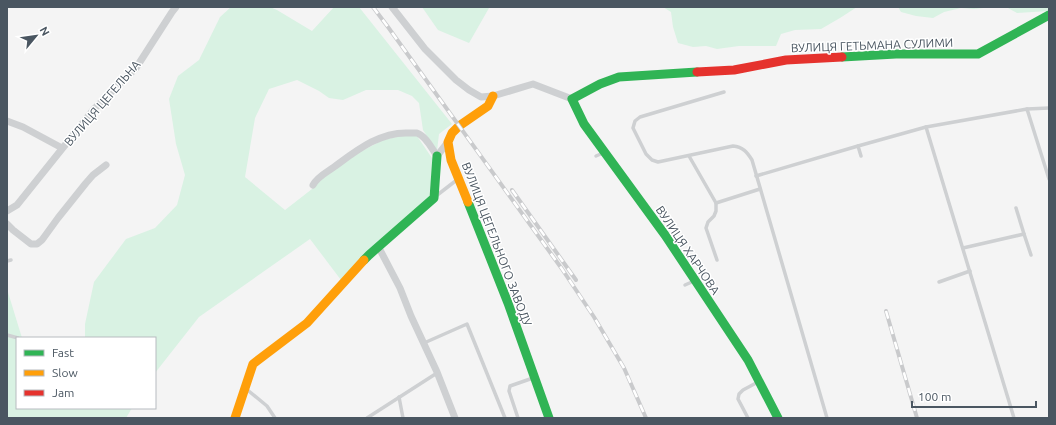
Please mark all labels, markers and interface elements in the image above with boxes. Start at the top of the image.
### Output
north arrow [16,16,56,56]
text: N [38,25,52,38]
street label: ВУЛИЦЯ ГЕТЬМАНА СУЛИМИ [791,36,953,54]
street label: ВУЛИЦЯ ЦЕГЕЛЬНА [61,58,143,148]
street label: ВУЛИЦЯ ЦЕГЕЛЬНОГО ЗАВОДУ [460,160,534,328]
street label: ВУЛИЦЯ ХАРЧОВА [654,203,723,297]
legend [16,337,156,409]
text: Fast [52,346,74,359]
text: Slow [52,366,78,379]
scale bar [912,383,1036,409]
text: Jam [52,386,74,399]
text: 100 m [918,390,951,403]

